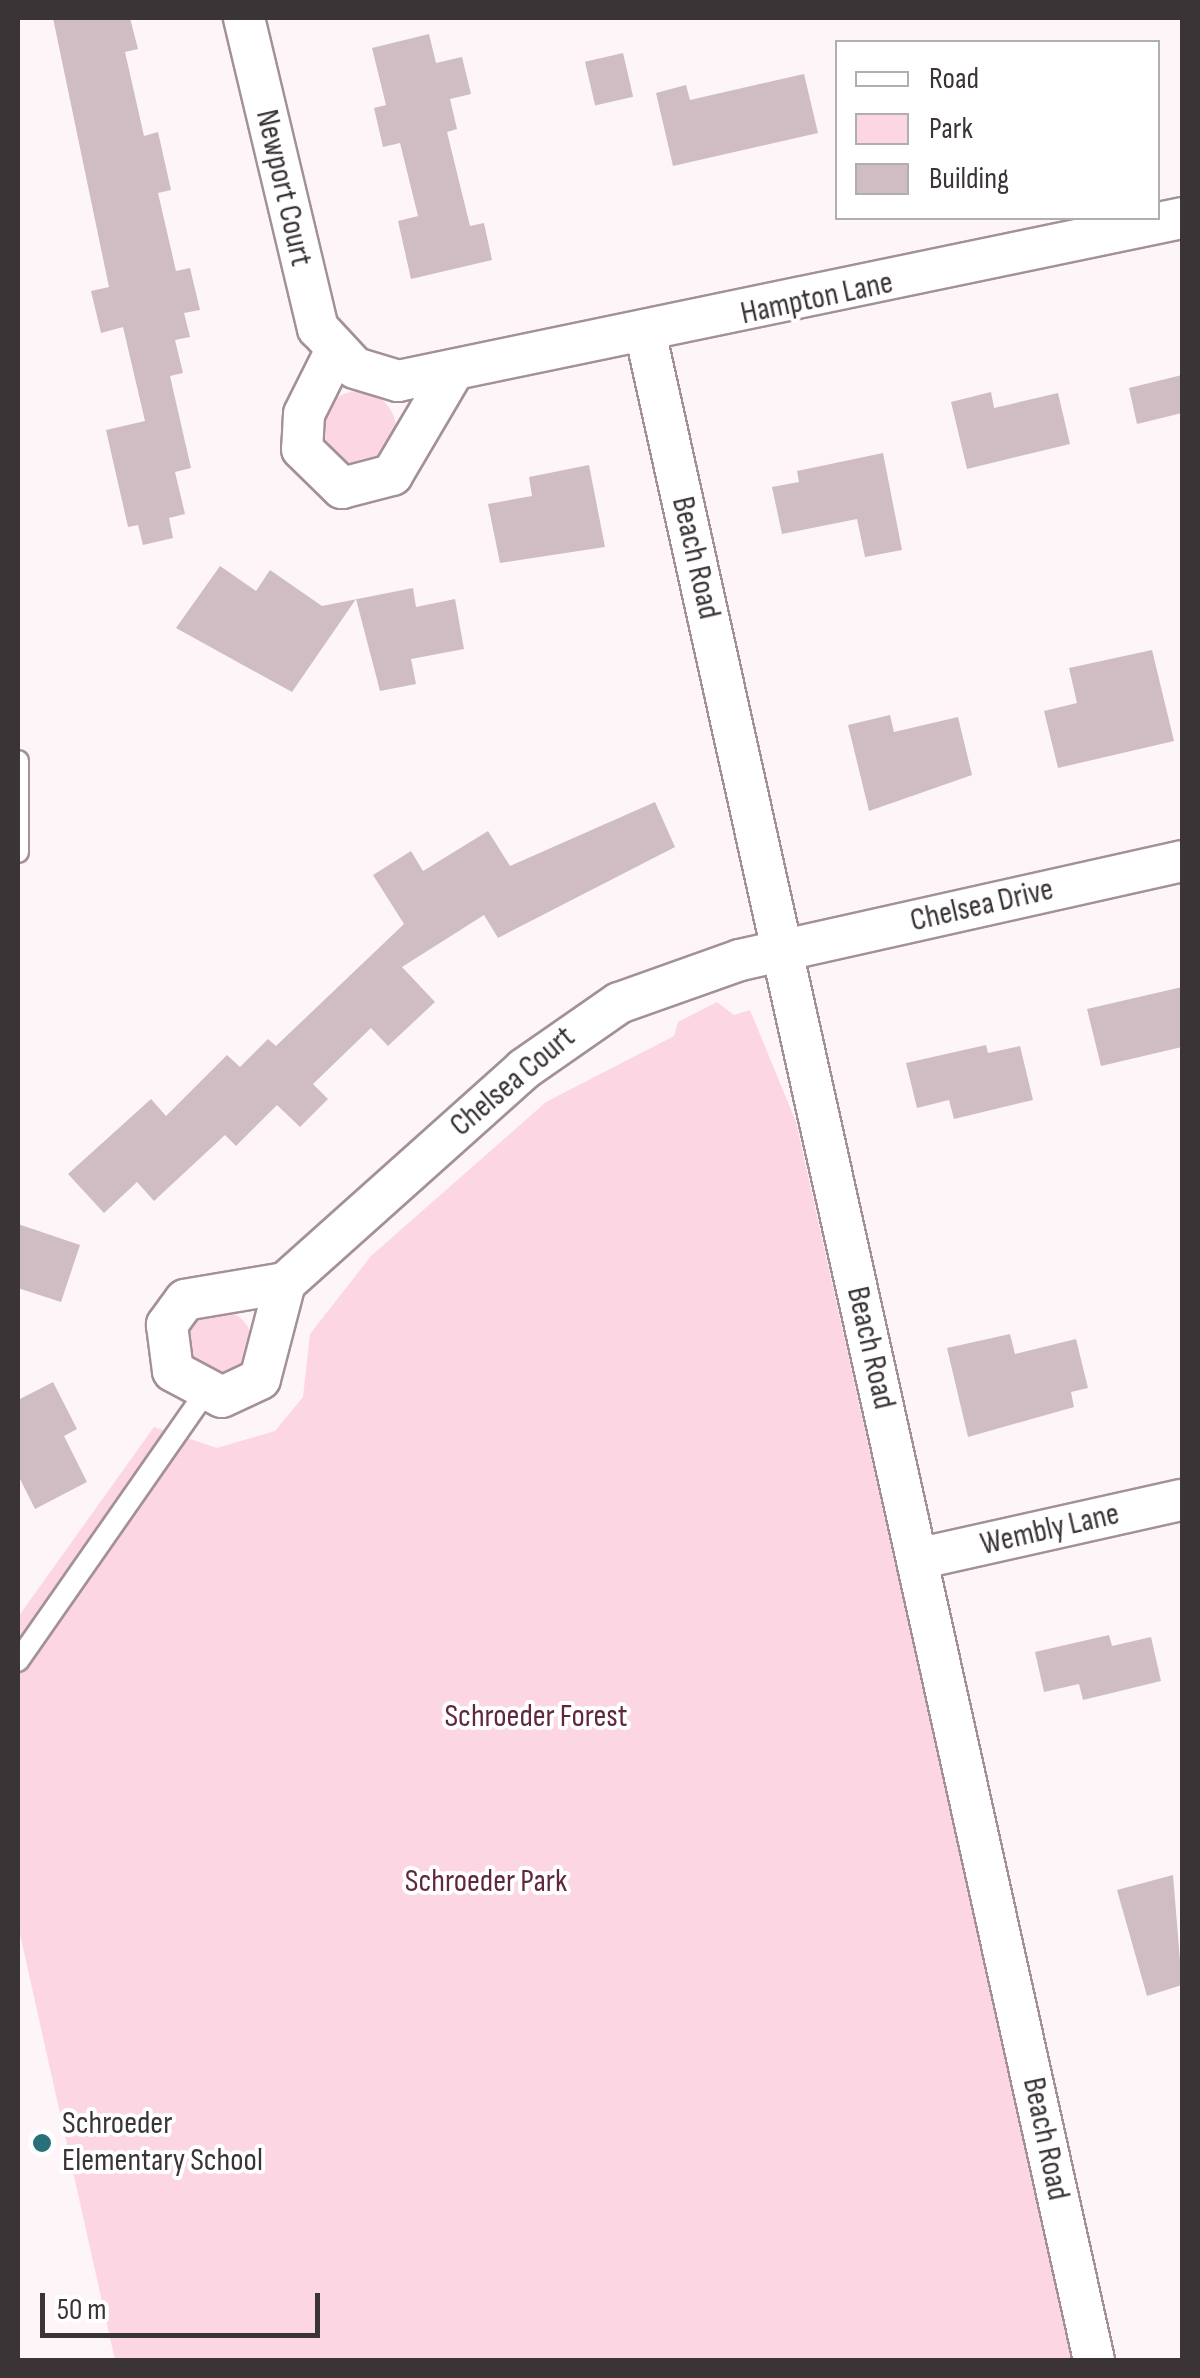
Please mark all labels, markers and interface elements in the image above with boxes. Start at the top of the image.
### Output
legend [835,40,1160,220]
text: Road [929,61,979,97]
street label: Newport Court [246,106,320,270]
text: Park [929,111,973,147]
text: Building [929,161,1009,197]
street label: Hampton Lane [737,264,897,334]
street label: Beach Road [662,493,728,623]
street label: Chelsea Drive [907,871,1057,941]
street label: Chelsea Court [443,1019,583,1145]
street label: Beach Road [837,1283,903,1413]
street label: Wembly Lane [977,1495,1123,1565]
park label: Schroeder Forest [444,1698,628,1736]
park label: Schroeder Park [405,1863,567,1901]
street label: Beach Road [1013,2074,1077,2204]
place label: Schroeder Elementary School [62,2106,263,2181]
marker: Schroeder Elementary School [31,2132,53,2154]
scale bar [45,2273,325,2335]
text: 50 m [57,2292,106,2328]

